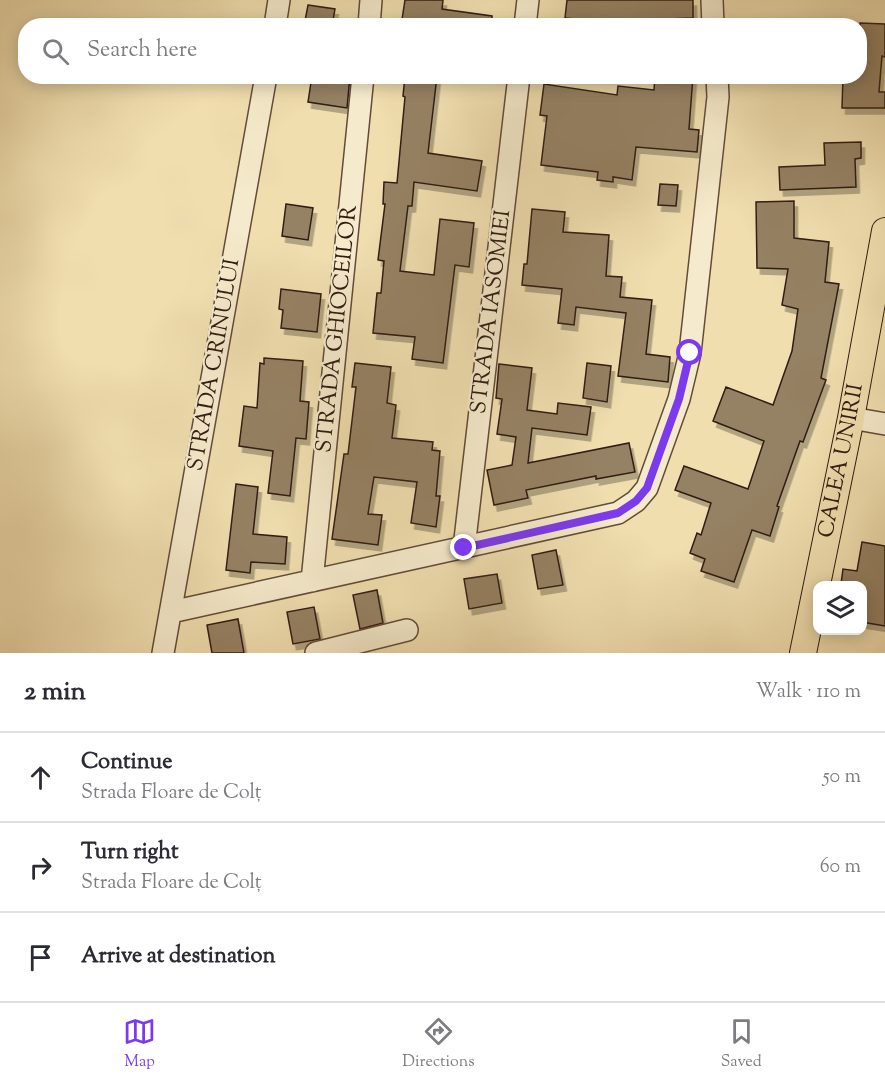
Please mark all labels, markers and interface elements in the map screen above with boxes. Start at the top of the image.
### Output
search box [18,18,867,84]
icon: search [39,35,72,68]
text: Search here [87,35,197,67]
street label: STRADA GHIOCEILOR [309,204,367,454]
street label: STRADA IASOMIEI [464,208,520,416]
street label: STRADA CRINULUI [181,256,249,474]
route start [676,339,702,365]
street label: CALEA UNIRII [811,381,873,541]
route end [450,534,476,560]
map controls [813,581,867,635]
button: layers [813,581,867,635]
text: 2 min [24,674,86,711]
text: Walk · 110 m [756,678,861,707]
text: Continue [81,747,172,779]
icon: ahead [24,761,57,794]
text: 50 m [823,763,861,792]
text: Strada Floare de Colț [81,779,262,808]
text: Turn right [81,837,178,869]
icon: right [24,851,57,884]
text: 60 m [820,853,861,882]
text: Strada Floare de Colț [81,869,262,898]
icon: arrive [24,941,57,974]
text: Arrive at destination [81,941,276,973]
tab: Map [123,1015,156,1074]
tab: Directions [402,1015,475,1074]
tab: Saved [721,1015,762,1074]

